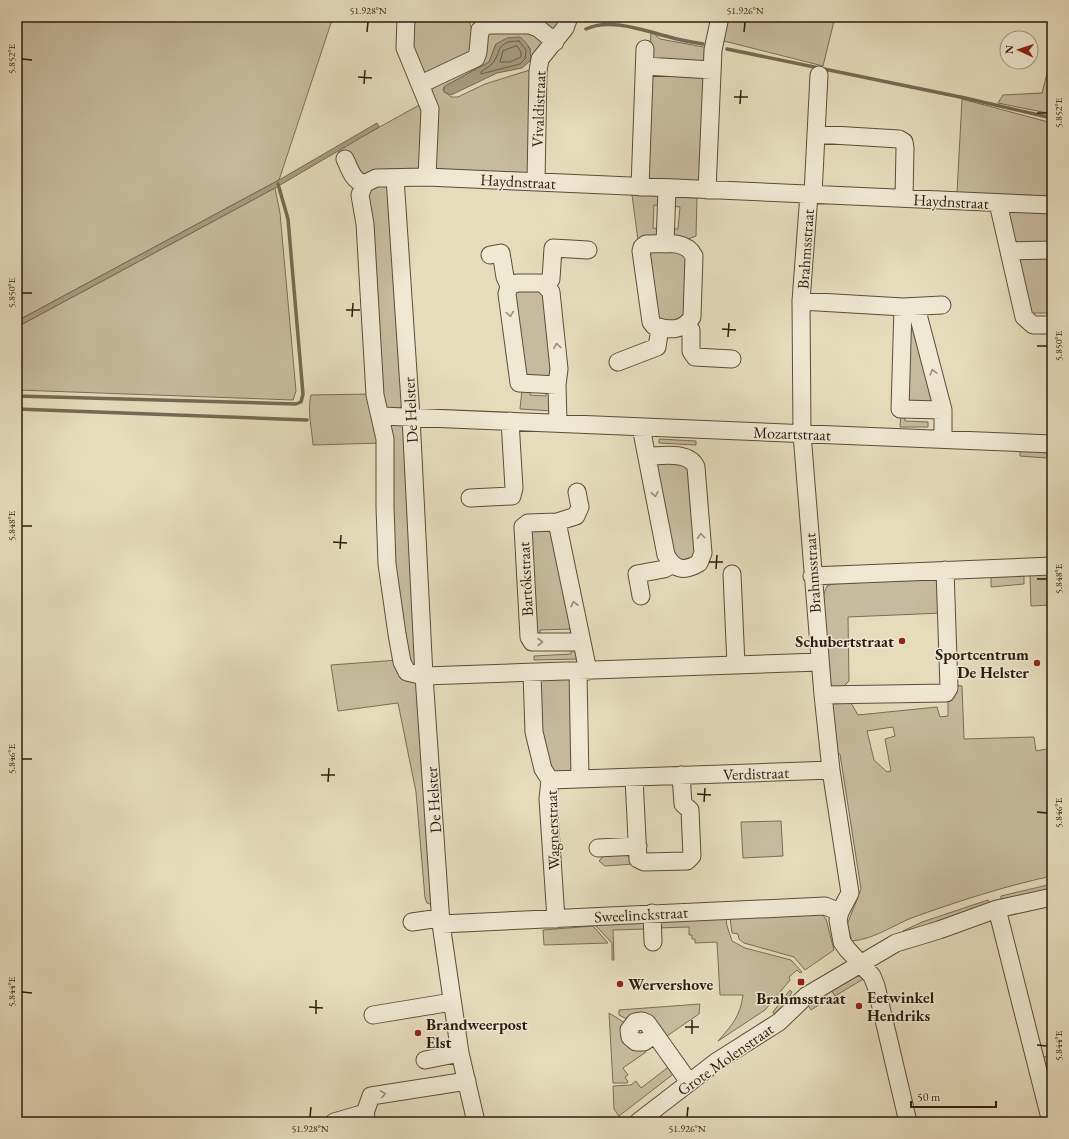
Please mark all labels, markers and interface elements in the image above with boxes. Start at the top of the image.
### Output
text: 51.928°N [349,4,387,17]
text: 51.926°N [726,4,764,17]
north arrow [999,30,1039,70]
text: 5.852°E [5,44,18,74]
text: N [1002,45,1016,54]
street label: Vivaldistraat [527,70,550,148]
text: 5.852°E [1052,98,1065,128]
street label: Haydnstraat [480,169,556,194]
street label: Haydnstraat [913,189,989,214]
street label: Brahmsstraat [792,208,819,290]
text: 5.850°E [5,278,18,308]
one-way arrow [505,311,514,318]
text: 5.850°E [1052,331,1065,361]
one-way arrow [553,343,562,349]
one-way arrow [929,369,937,375]
street label: De Helster [398,376,423,444]
street label: Mozartstraat [753,422,831,445]
one-way arrow [650,491,658,497]
text: 5.848°E [5,511,18,541]
street label: Brahmsstraat [799,532,826,614]
one-way arrow [697,533,706,539]
street label: Bartókstraat [513,541,538,617]
text: 5.848°E [1052,564,1065,594]
one-way arrow [570,600,578,607]
place label: Schubertstraat [795,631,894,652]
marker: Schubertstraat [897,636,907,646]
one-way arrow [537,638,543,646]
place label: Sportcentrum De Helster [935,644,1029,683]
marker: Sportcentrum De Helster [1032,658,1042,668]
text: 5.846°E [5,744,18,774]
street label: Verdistraat [723,762,789,785]
street label: De Helster [421,766,446,834]
street label: Wagnerstraat [541,790,564,870]
text: 5.846°E [1052,798,1065,828]
street label: Sweelinckstraat [594,902,688,927]
place label: Wervershove [628,974,713,995]
text: 5.844°E [5,977,18,1007]
marker: Brahmsstraat [796,977,806,987]
marker: Wervershove [615,979,625,989]
place label: Eetwinkel Hendriks [867,987,935,1026]
place label: Brahmsstraat [756,988,846,1009]
marker: Eetwinkel Hendriks [854,1001,864,1011]
place label: Brandweerpost Elst [426,1014,528,1053]
street label: Grote Molenstraat [673,1018,778,1100]
marker: Brandweerpost Elst [413,1028,423,1038]
text: 5.844°E [1052,1031,1065,1061]
scale bar [911,1083,996,1109]
text: 50 m [917,1089,941,1105]
one-way arrow [380,1091,386,1099]
text: 51.928°N [291,1122,329,1135]
text: 51.926°N [668,1122,706,1135]

